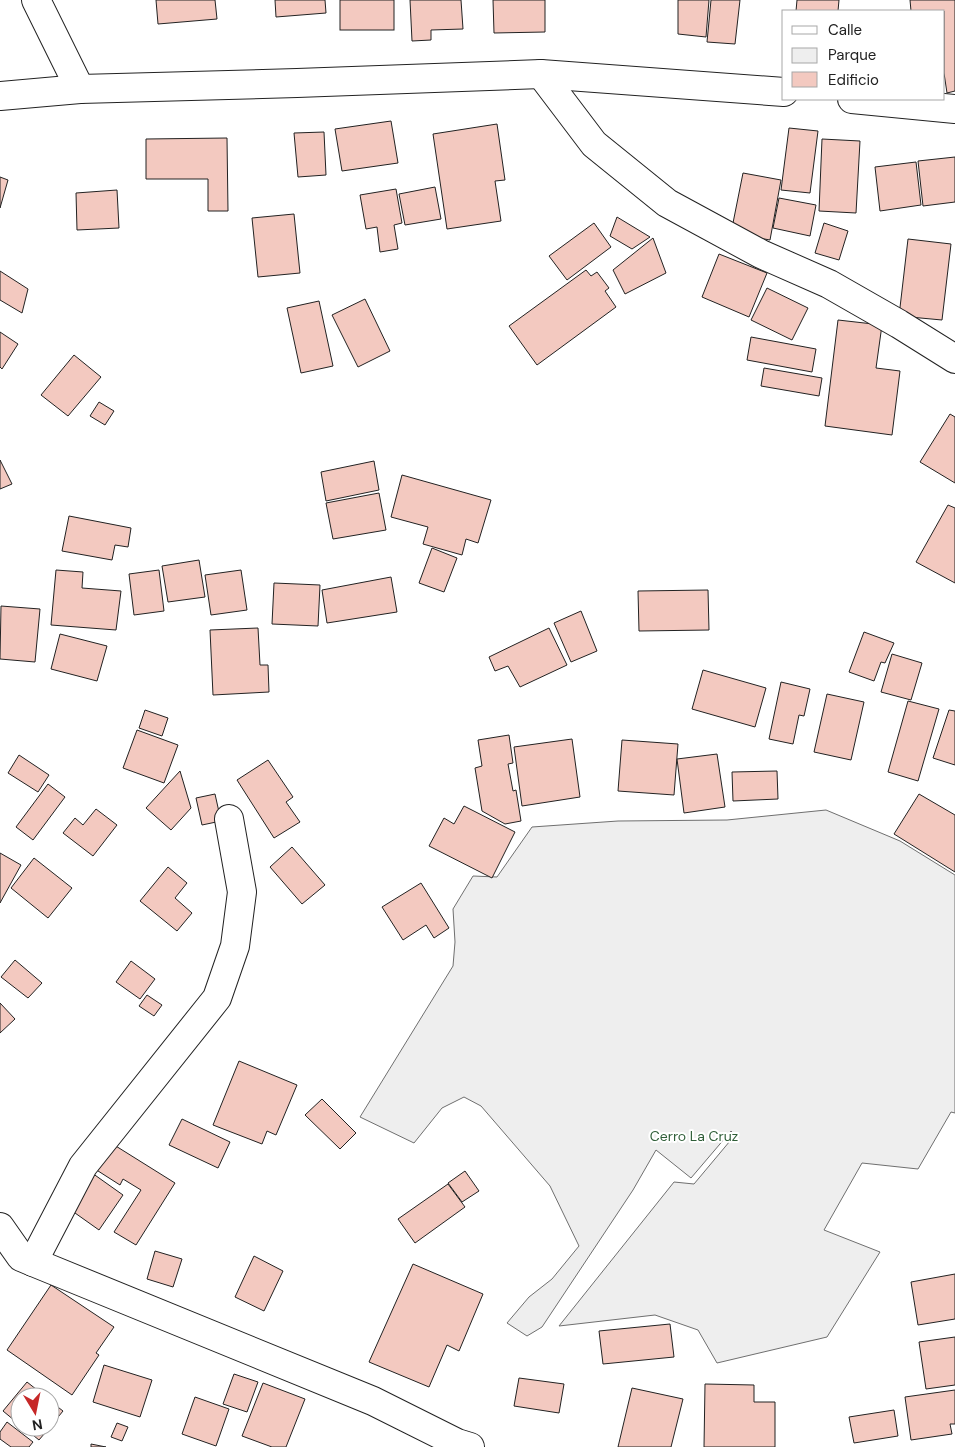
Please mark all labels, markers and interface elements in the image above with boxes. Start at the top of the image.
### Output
legend [782,10,945,100]
text: Calle [828,20,862,40]
text: Parque [828,45,876,65]
text: Edificio [828,70,879,90]
park label: Cerro La Cruz [650,1127,738,1145]
north arrow [10,1387,60,1437]
text: N [31,1415,44,1435]

